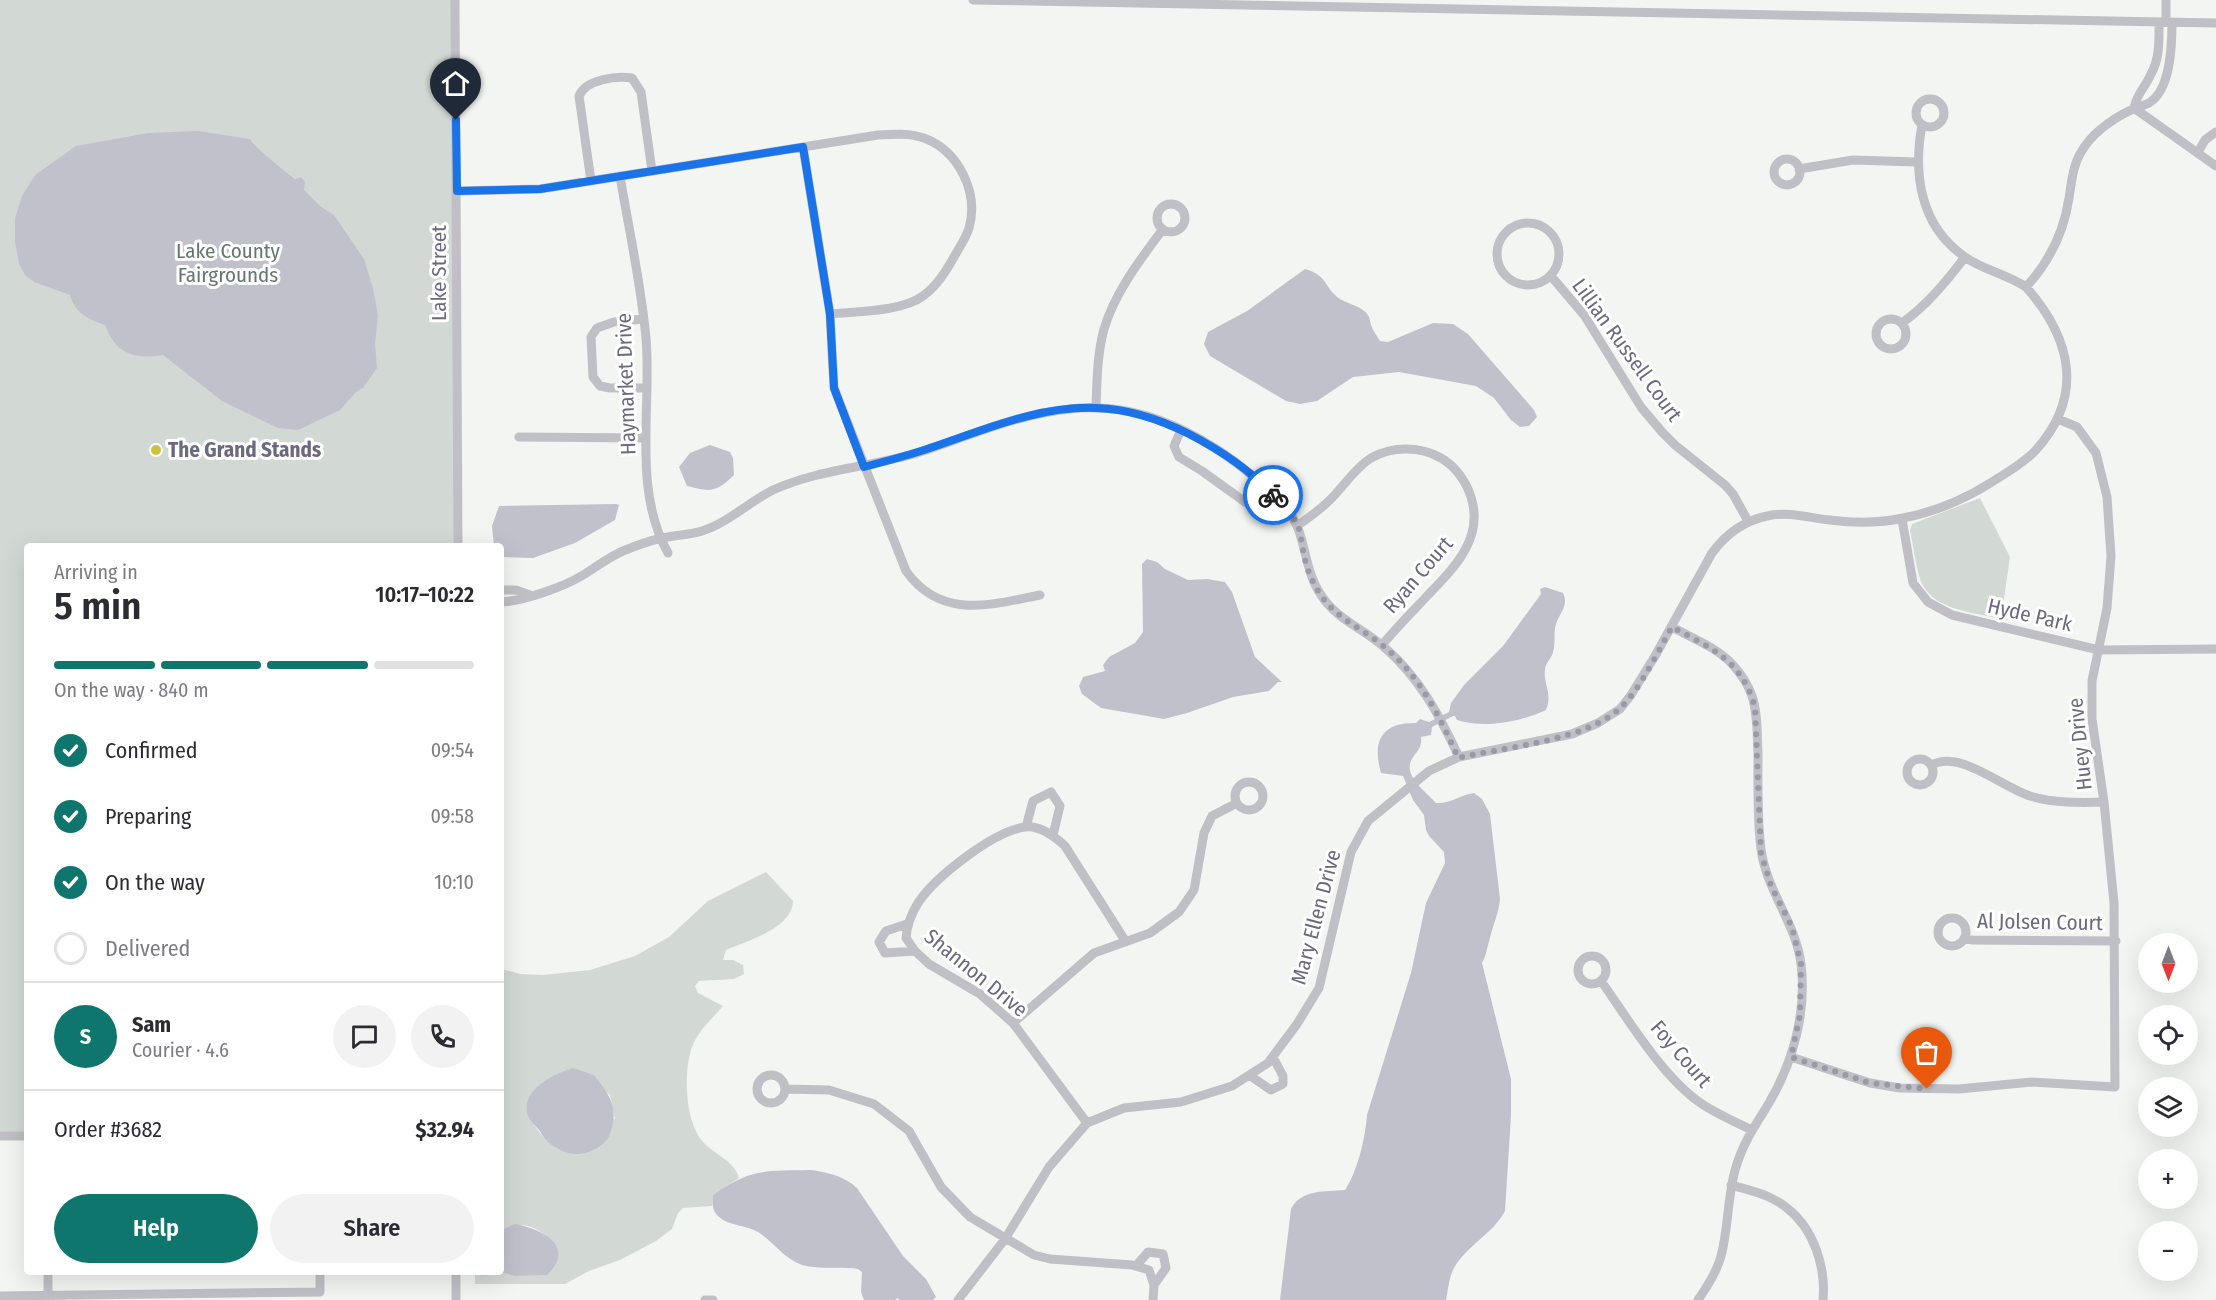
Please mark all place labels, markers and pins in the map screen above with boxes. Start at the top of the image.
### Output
pin [430,58,481,120]
place label: The Grand Stands [168,437,321,463]
marker: The Grand Stands [149,443,163,457]
pin [1901,1027,1952,1089]

